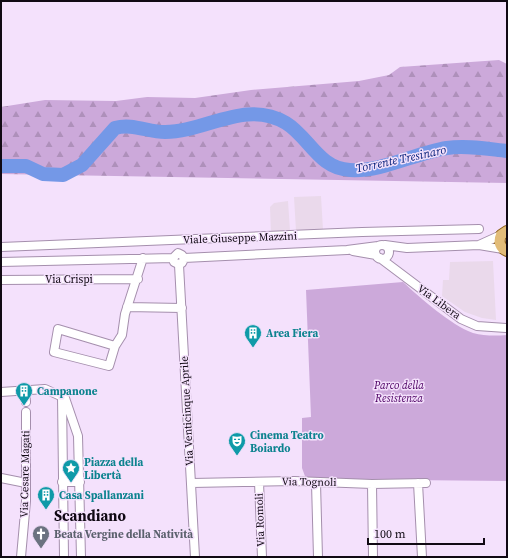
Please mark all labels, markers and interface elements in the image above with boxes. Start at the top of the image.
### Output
water label: Torrente Tresinaro [354,142,448,176]
street label: Viale Giuseppe Mazzini [183,229,297,247]
street label: Via Crispi [45,272,93,287]
street label: Via Libera [414,281,464,323]
building icon: Area Fiera [243,323,263,348]
place label: Area Fiera [266,326,318,341]
street label: Via Venticinque Aprile [177,355,197,466]
park label: Parco della Resistenza [373,378,424,406]
building icon: Campanone [14,381,34,406]
place label: Campanone [37,384,98,399]
place label: Cinema Teatro Boiardo [250,428,324,456]
street label: Via Cesare Magati [17,430,33,518]
theatre icon: Cinema Teatro Boiardo [227,431,247,456]
place label: Piazza della Libertà [84,455,144,483]
place icon: Piazza della Libertà [61,458,81,483]
street label: Via Tognoli [281,474,337,490]
building icon: Casa Spallanzani [36,485,56,510]
place label: Casa Spallanzani [59,488,144,503]
street label: Via Romoli [252,493,268,547]
district label: Scandiano [54,505,127,526]
scale bar [368,520,484,546]
church icon: Beata Vergine della Natività [31,524,51,549]
text: 100 m [374,526,406,542]
place label: Beata Vergine della Natività [54,527,193,542]

